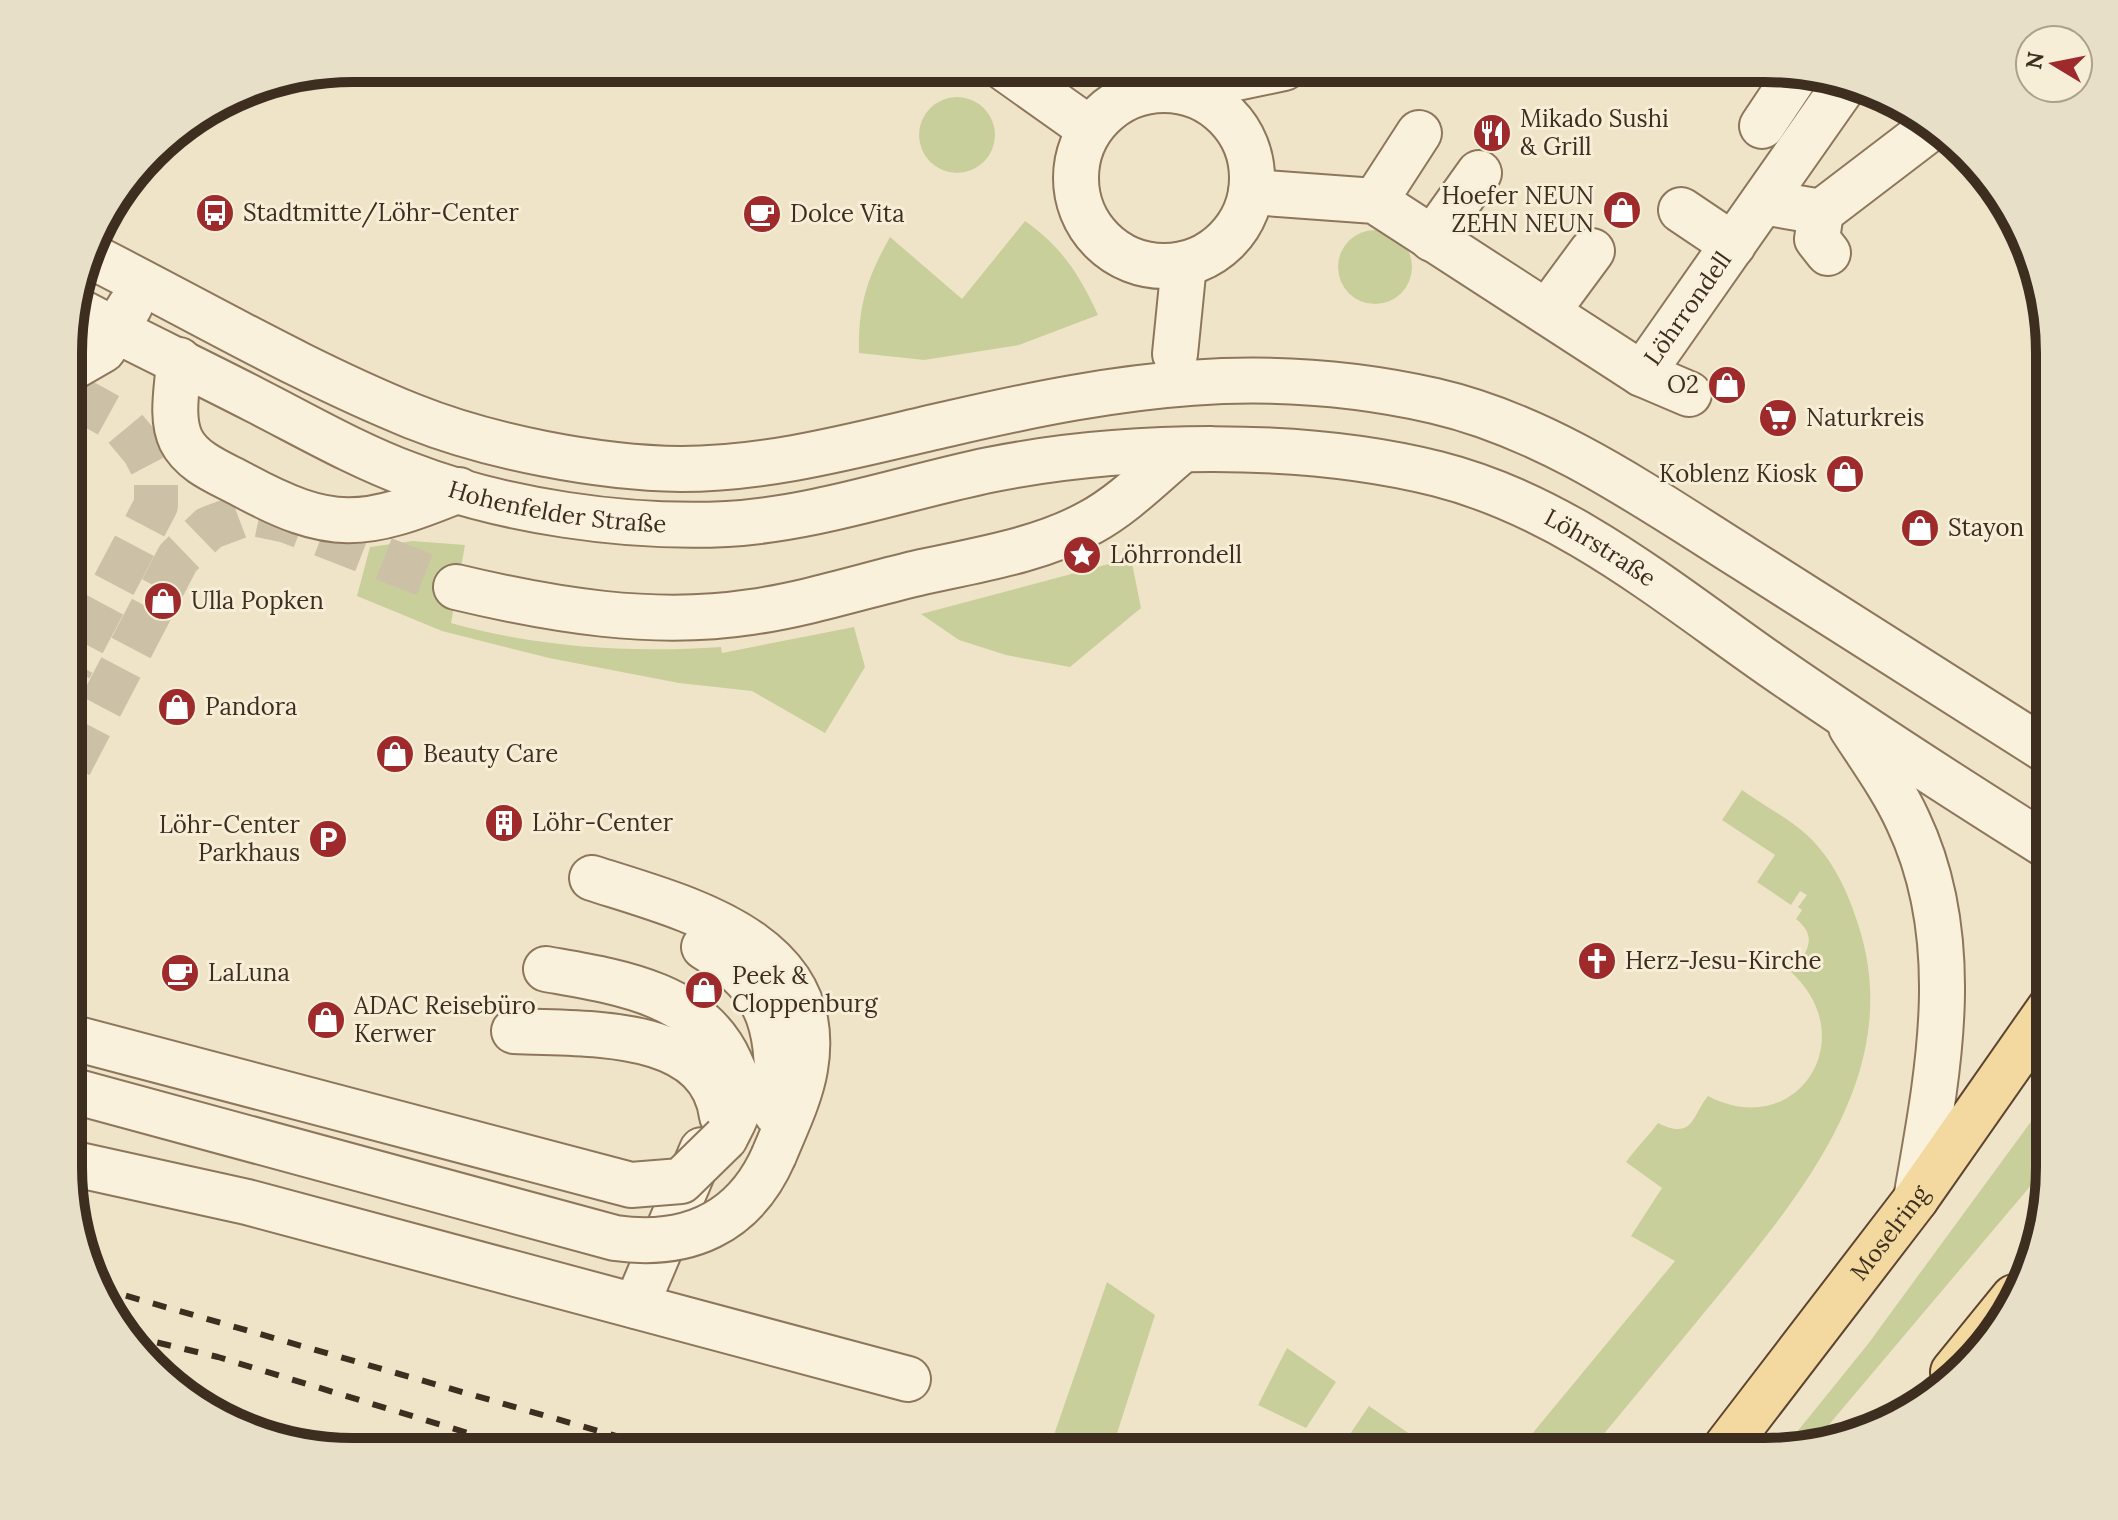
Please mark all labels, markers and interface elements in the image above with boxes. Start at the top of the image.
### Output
north arrow [2014,24,2094,104]
text: N [2019,50,2050,71]
place label: Mikado Sushi & Grill [1520,103,1669,162]
restaurant icon: Mikado Sushi & Grill [1471,112,1513,154]
place label: Hoefer NEUN ZEHN NEUN [1442,180,1594,239]
shop icon: Hoefer NEUN ZEHN NEUN [1601,189,1643,231]
bus stop icon: Stadtmitte/Löhr-Center [194,192,236,234]
cafe icon: Dolce Vita [741,193,783,235]
place label: Stadtmitte/Löhr-Center [243,197,519,228]
place label: Dolce Vita [790,198,905,229]
street label: Löhrrondell [1637,245,1738,371]
shop icon: O2 [1706,364,1748,406]
place label: O2 [1667,369,1699,400]
supermarket icon: Naturkreis [1757,397,1799,439]
place label: Naturkreis [1806,402,1924,433]
shop icon: Koblenz Kiosk [1824,453,1866,495]
place label: Koblenz Kiosk [1659,458,1817,489]
street label: Hohenfelder Straße [445,473,667,539]
street label: Löhrstraße [1539,502,1662,593]
shop icon: Stayon [1899,507,1941,549]
place label: Stayon [1948,512,2024,543]
place icon: Löhrrondell [1061,534,1103,576]
place label: Löhrrondell [1110,539,1242,570]
shop icon: Ulla Popken [142,580,184,622]
place label: Ulla Popken [191,585,324,616]
shop icon: Pandora [156,686,198,728]
place label: Pandora [205,691,297,722]
shop icon: Beauty Care [374,733,416,775]
place label: Beauty Care [423,738,558,769]
building icon: Löhr-Center [483,802,525,844]
place label: Löhr-Center [532,807,674,838]
place label: Löhr-Center Parkhaus [159,809,301,868]
parking icon: Löhr-Center Parkhaus [307,818,349,860]
church icon: Herz-Jesu-Kirche [1576,940,1618,982]
place label: Herz-Jesu-Kirche [1625,945,1822,976]
cafe icon: LaLuna [159,952,201,994]
place label: LaLuna [208,957,290,988]
place label: Peek & Cloppenburg [732,960,878,1019]
shop icon: Peek & Cloppenburg [683,969,725,1011]
place label: ADAC Reisebüro Kerwer [353,990,536,1049]
shop icon: ADAC Reisebüro Kerwer [305,999,347,1041]
street label: Moselring [1843,1179,1936,1286]

